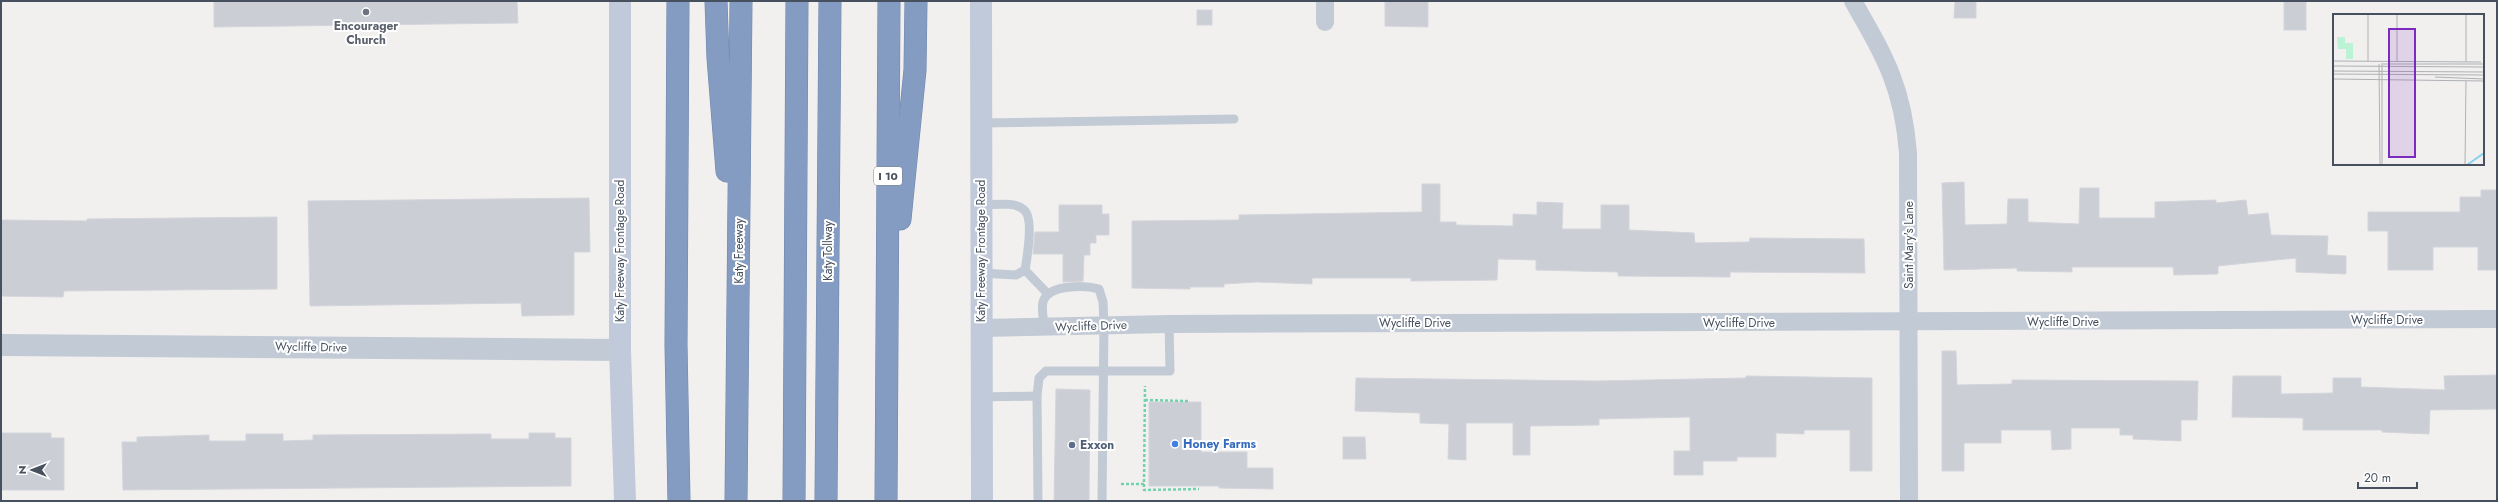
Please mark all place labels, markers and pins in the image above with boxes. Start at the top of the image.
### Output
marker: Encourager Church [361,7,371,17]
place label: Encourager Church [334,17,398,49]
place label: Honey Farms [1183,435,1256,453]
place label: Exxon [1080,436,1114,454]
marker: Honey Farms [1170,439,1180,449]
marker: Exxon [1067,440,1077,450]

